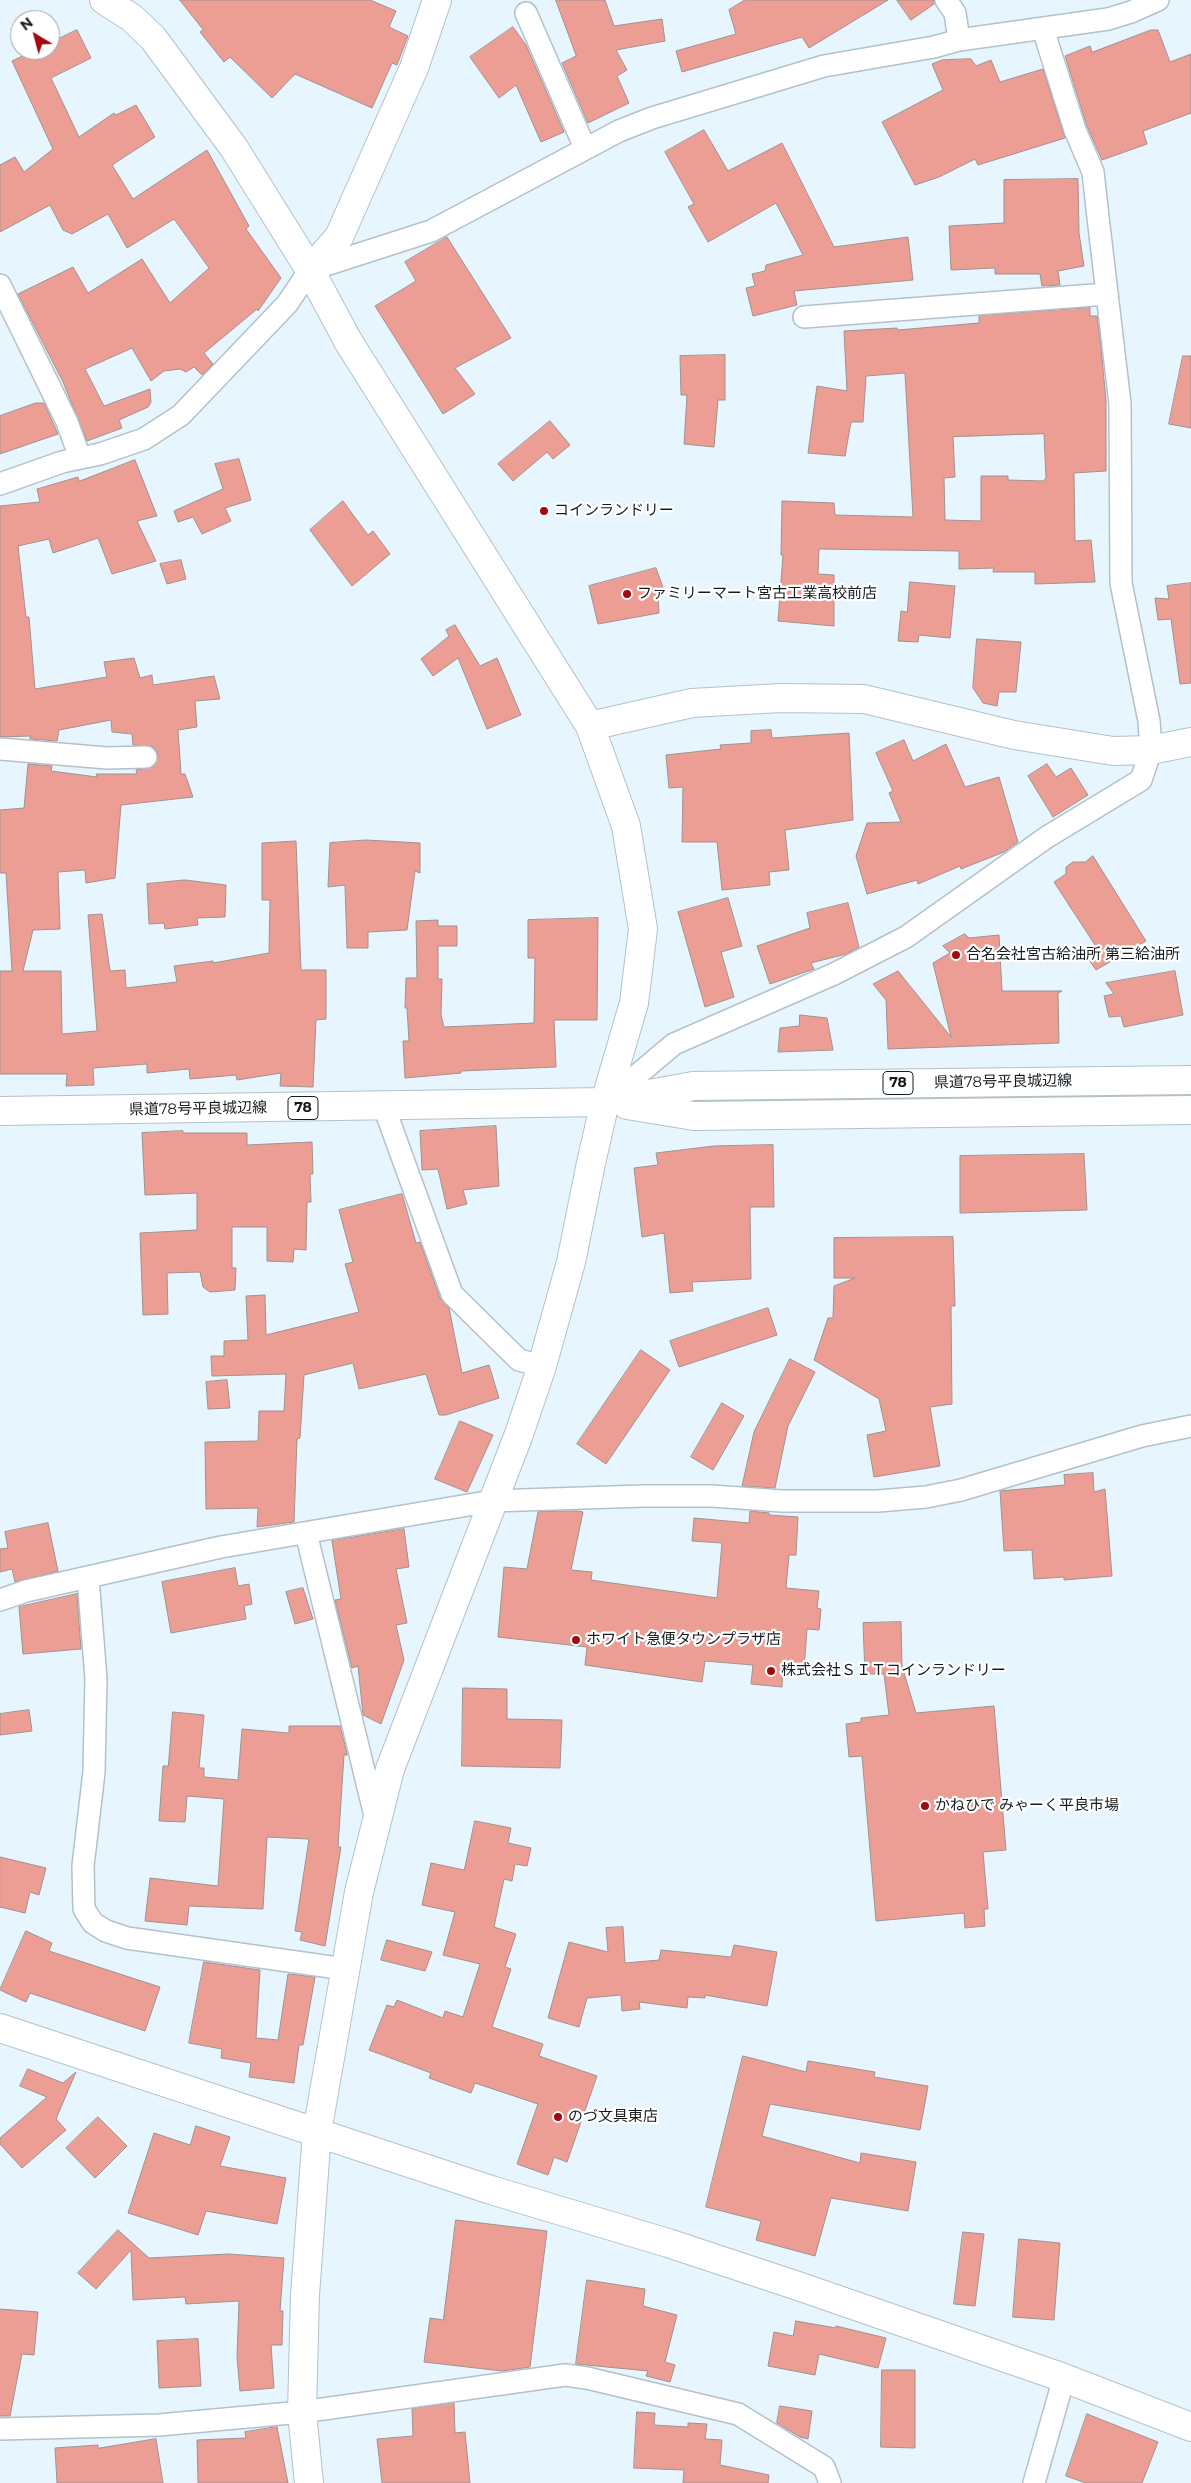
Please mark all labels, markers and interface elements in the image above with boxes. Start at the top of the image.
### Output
north arrow [10,10,60,60]
text: N [17,13,37,34]
place label: コインランドリー [554,502,674,520]
marker: コインランドリー [538,505,550,517]
place label: ファミリーマート宮古工業高校前店 [637,585,877,603]
marker: ファミリーマート宮古工業高校前店 [621,588,633,600]
place label: 合名会社宮古給油所 第三給油所 [966,946,1180,964]
marker: 合名会社宮古給油所 第三給油所 [950,949,962,961]
road number: 78 [883,1072,913,1094]
street label: 県道78号平良城辺線 [934,1072,1072,1092]
road number: 78 [288,1096,318,1120]
street label: 県道78号平良城辺線 [129,1099,267,1119]
place label: ホワイト急便タウンプラザ店 [586,1631,781,1649]
marker: ホワイト急便タウンプラザ店 [570,1634,582,1646]
place label: 株式会社ＳＩＴコインランドリー [781,1662,1006,1680]
marker: 株式会社ＳＩＴコインランドリー [765,1665,777,1677]
place label: かねひで みゃーく平良市場 [935,1797,1119,1815]
marker: かねひで みゃーく平良市場 [919,1800,931,1812]
place label: のづ文具東店 [568,2108,658,2126]
marker: のづ文具東店 [552,2111,564,2123]

